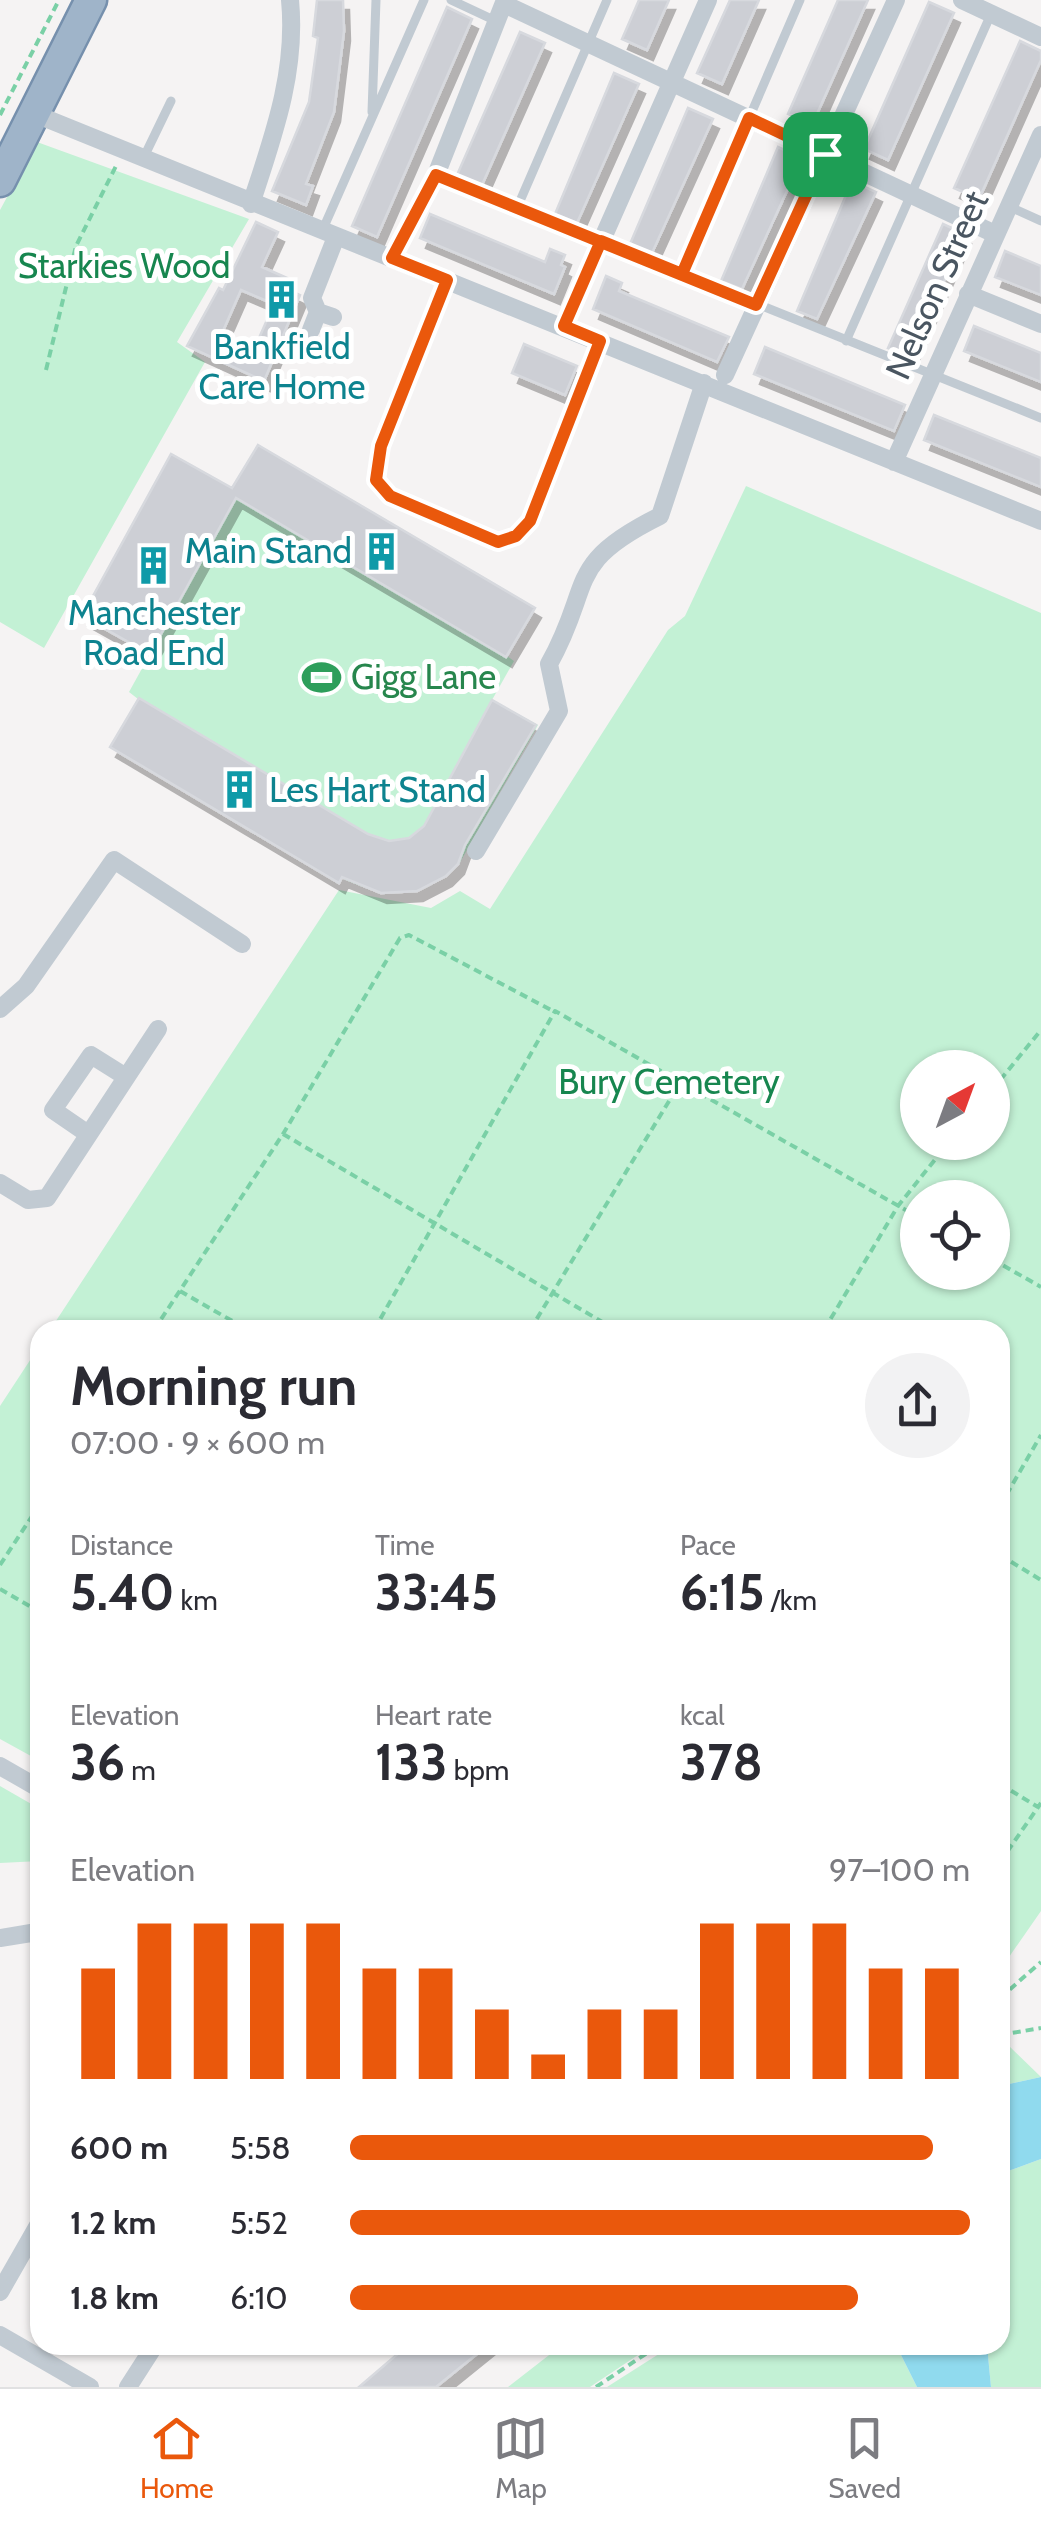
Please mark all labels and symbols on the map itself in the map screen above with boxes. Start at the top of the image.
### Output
pin [783,112,868,197]
street label: Nelson Street [876,184,997,386]
park label: Starkies Wood [18,244,230,287]
building icon: Bankfield Care Home [261,279,303,321]
place label: Bankfield Care Home [199,325,365,408]
place label: Main Stand [185,529,352,572]
building icon: Main Stand [361,530,403,572]
building icon: Manchester Road End [133,545,175,587]
place label: Manchester Road End [68,591,240,674]
place label: Gigg Lane [351,655,496,698]
sports icon: Gigg Lane [300,656,342,698]
place label: Les Hart Stand [269,768,486,811]
building icon: Les Hart Stand [218,769,260,811]
north arrow [900,1050,1010,1160]
park label: Bury Cemetery [558,1060,780,1103]

